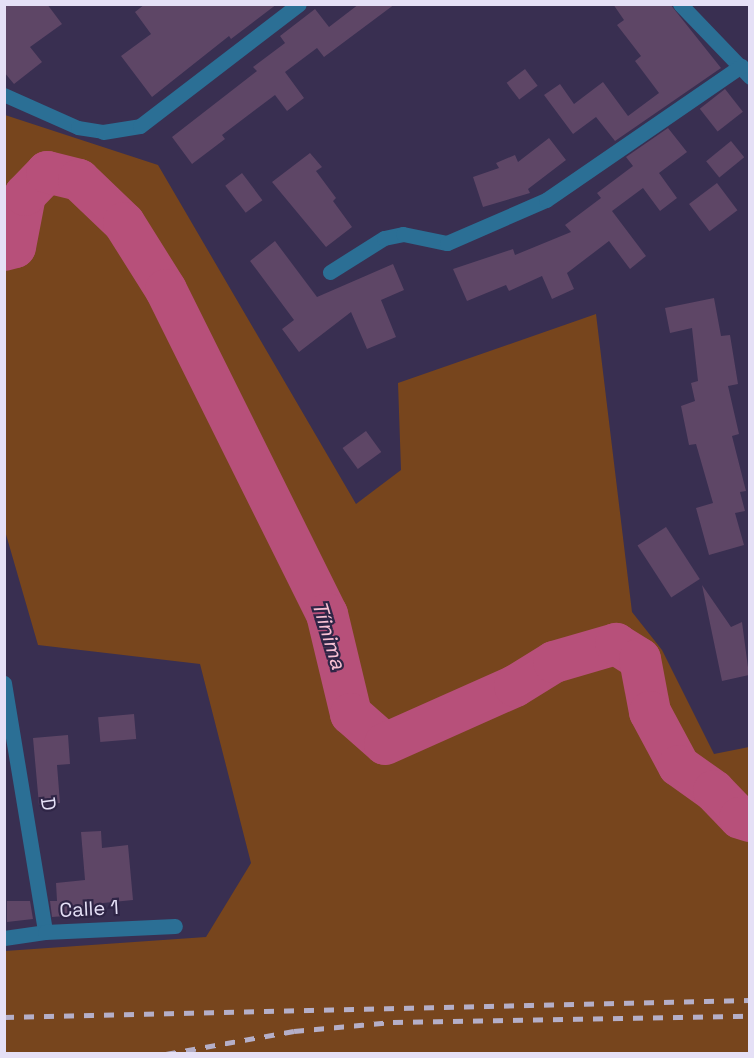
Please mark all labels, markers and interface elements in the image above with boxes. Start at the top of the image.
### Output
water label: Tíinima [307,598,351,672]
street label: D [35,796,61,812]
street label: Calle 1 [59,895,119,923]

